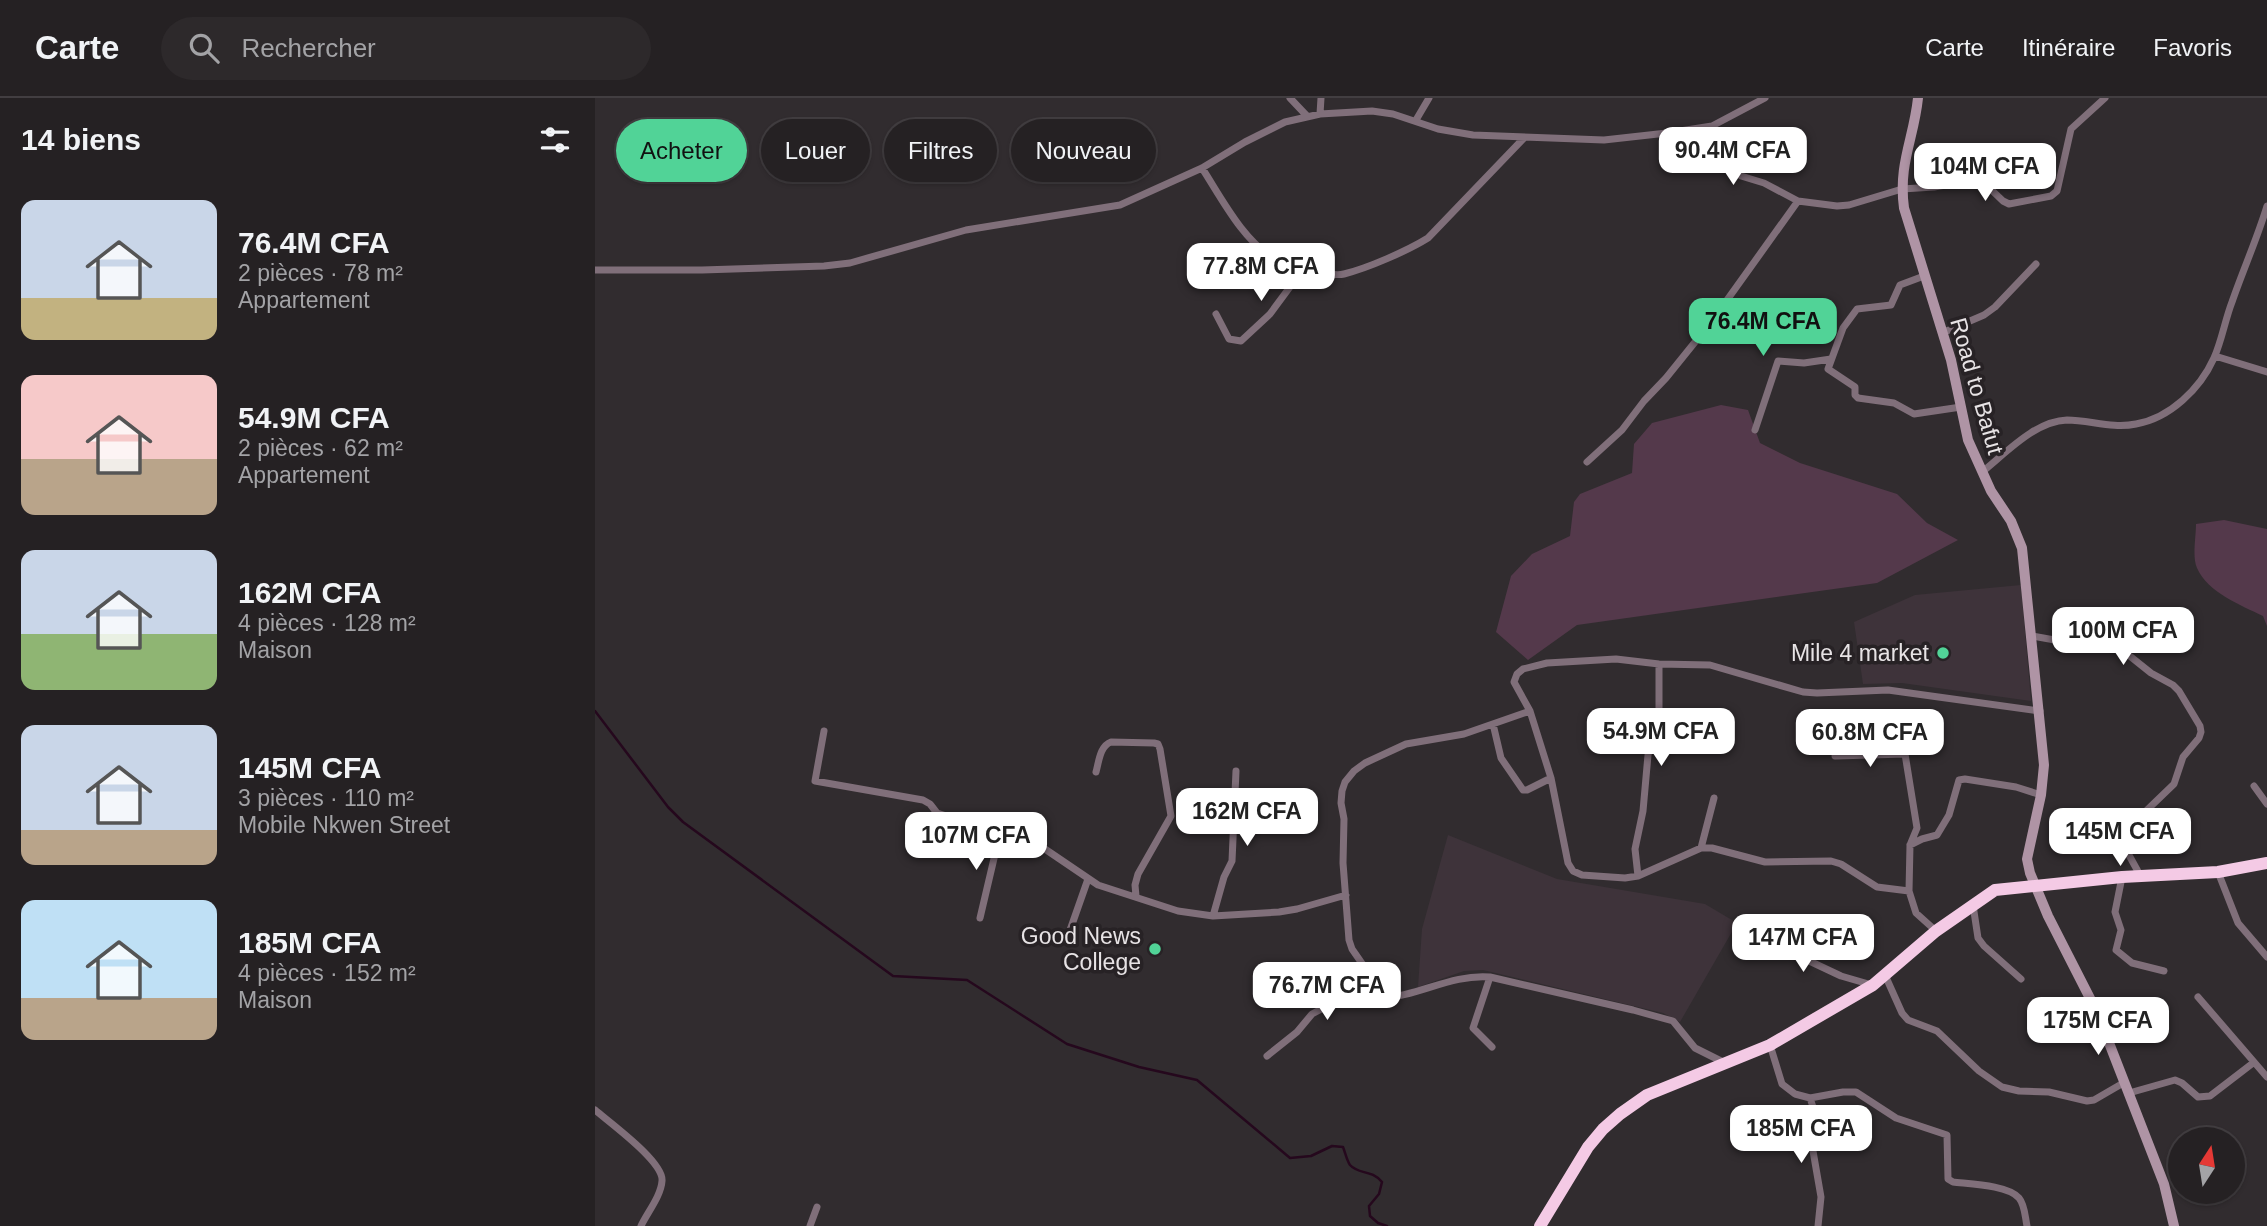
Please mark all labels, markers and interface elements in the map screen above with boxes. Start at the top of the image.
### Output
search box [161,17,651,80]
text: Carte [35,29,119,66]
icon: search [185,29,223,67]
text: Rechercher [241,33,376,63]
text: Carte [1925,34,1984,61]
text: Itinéraire [2022,34,2115,61]
text: Favoris [2153,34,2232,61]
chip: Acheter [616,119,747,182]
chip: Louer [761,119,870,182]
chip: Filtres [884,119,997,182]
chip: Nouveau [1011,119,1156,182]
icon: filters [536,121,574,159]
text: 14 biens [21,123,141,156]
pin: 90.4M CFA [1653,127,1813,187]
text: 90.4M CFA [1675,137,1791,163]
pin: 104M CFA [1913,144,2057,203]
text: 104M CFA [1930,153,2040,179]
text: 76.4M CFA [238,226,390,259]
icon: home [77,228,161,312]
pin: 77.8M CFA [1181,244,1341,303]
text: 77.8M CFA [1203,253,1319,279]
text: 2 pièces · 78 m² [238,260,403,286]
text: Appartement [238,287,370,313]
pin: 76.4M CFA [1683,299,1843,358]
text: 76.4M CFA [1705,308,1821,334]
street label: Road to Bafut [1945,315,2009,458]
text: 54.9M CFA [238,401,390,434]
icon: home [77,403,161,487]
text: 2 pièces · 62 m² [238,435,403,461]
text: Appartement [238,462,370,488]
text: 162M CFA [238,576,381,609]
icon: home [77,578,161,662]
pin: 100M CFA [2051,608,2195,667]
text: 4 pièces · 128 m² [238,610,416,636]
text: 100M CFA [2068,617,2178,643]
text: Maison [238,637,312,663]
place label: Mile 4 market [1791,640,1930,666]
marker: Mile 4 market [1935,645,1951,661]
pin: 54.9M CFA [1581,708,1741,768]
pin: 60.8M CFA [1790,710,1950,769]
text: 54.9M CFA [1603,718,1719,744]
text: 60.8M CFA [1812,719,1928,745]
text: 145M CFA [238,751,381,784]
icon: home [77,753,161,837]
text: 3 pièces · 110 m² [238,785,414,811]
pin: 162M CFA [1175,788,1319,848]
text: 162M CFA [1192,798,1302,824]
pin: 145M CFA [2048,808,2192,868]
text: Mobile Nkwen Street [238,812,450,838]
pin: 107M CFA [904,812,1048,872]
text: 145M CFA [2065,818,2175,844]
text: 107M CFA [921,822,1031,848]
pin: 147M CFA [1731,914,1875,974]
place label: Good News College [1021,923,1141,975]
text: 147M CFA [1748,924,1858,950]
text: 185M CFA [238,926,381,959]
icon: home [77,928,161,1012]
marker: Good News College [1147,941,1163,957]
text: 4 pièces · 152 m² [238,960,416,986]
pin: 76.7M CFA [1247,962,1407,1022]
text: 76.7M CFA [1269,972,1385,998]
text: Maison [238,987,312,1013]
pin: 175M CFA [2026,998,2170,1057]
text: 175M CFA [2043,1007,2153,1033]
pin: 185M CFA [1729,1105,1873,1165]
text: 185M CFA [1746,1115,1856,1141]
north arrow [2168,1127,2245,1204]
map controls [2168,1127,2245,1204]

